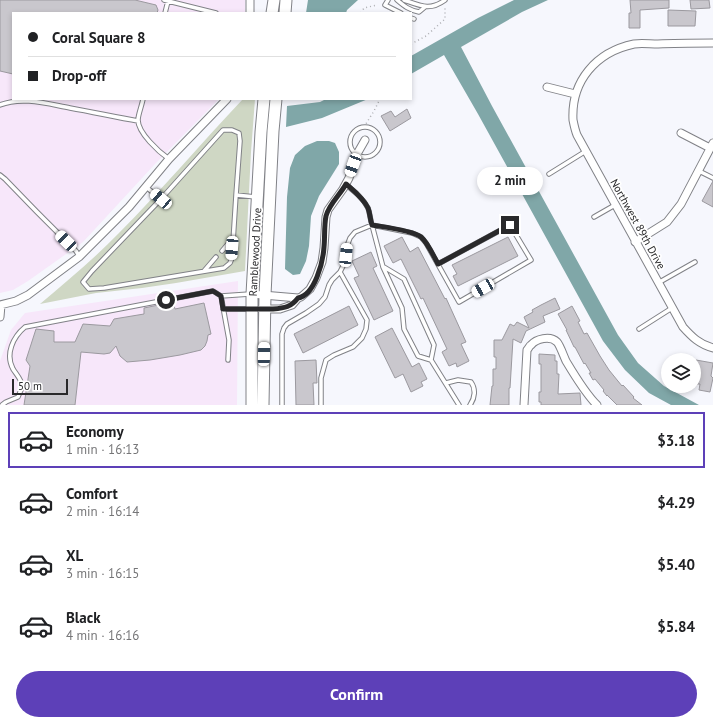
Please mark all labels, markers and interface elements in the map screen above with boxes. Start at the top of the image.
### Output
text: Coral Square 8 [52,28,146,47]
text: Drop-off [52,66,106,85]
car [343,152,363,178]
callout: 2 min [477,167,543,195]
text: 2 min [494,172,526,189]
street label: Northwest 89th Drive [607,176,669,272]
car [148,187,174,211]
street label: Ramblewood Drive [246,207,264,297]
route end [501,216,519,234]
car [53,228,79,254]
car [225,236,239,260]
car [339,242,353,268]
car [470,277,496,299]
route start [157,291,175,309]
car [258,342,270,366]
map controls [661,353,701,393]
button: layers [661,353,701,393]
scale bar [12,377,68,396]
text: 50 m [18,379,42,393]
icon: car [18,422,54,458]
text: Economy [66,422,124,441]
text: $3.18 [657,431,695,450]
text: 1 min · 16:13 [66,441,139,458]
icon: car [18,484,54,520]
text: Comfort [66,484,118,503]
text: $4.29 [657,493,695,512]
text: 2 min · 16:14 [66,503,139,520]
icon: car [18,546,54,582]
text: XL [66,546,83,565]
text: $5.40 [657,555,695,574]
text: 3 min · 16:15 [66,565,139,582]
icon: car [18,608,54,644]
text: Black [66,608,101,627]
text: $5.84 [657,617,695,636]
text: 4 min · 16:16 [66,627,139,644]
button: Confirm [16,671,697,717]

